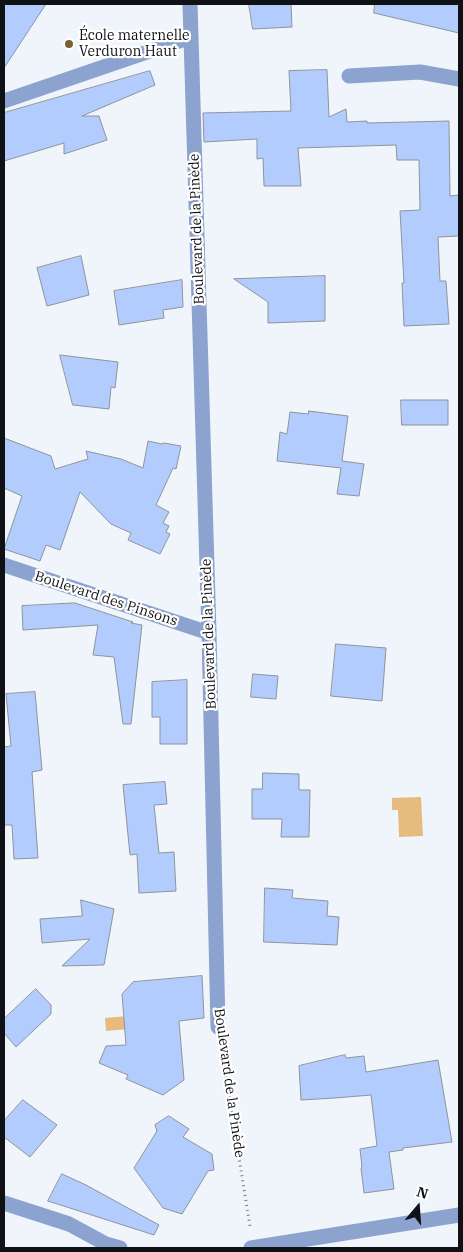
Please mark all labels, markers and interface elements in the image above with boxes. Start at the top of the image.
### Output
place label: École maternelle Verduron Haut [79,28,190,60]
marker: École maternelle Verduron Haut [63,38,75,50]
street label: Boulevard de la Pinède [186,153,208,305]
street label: Boulevard de la Pinède [198,558,220,710]
street label: Boulevard des Pinsons [32,568,180,630]
street label: Boulevard de la Pinède [210,1007,248,1159]
north arrow [393,1182,443,1232]
text: N [415,1182,431,1203]

